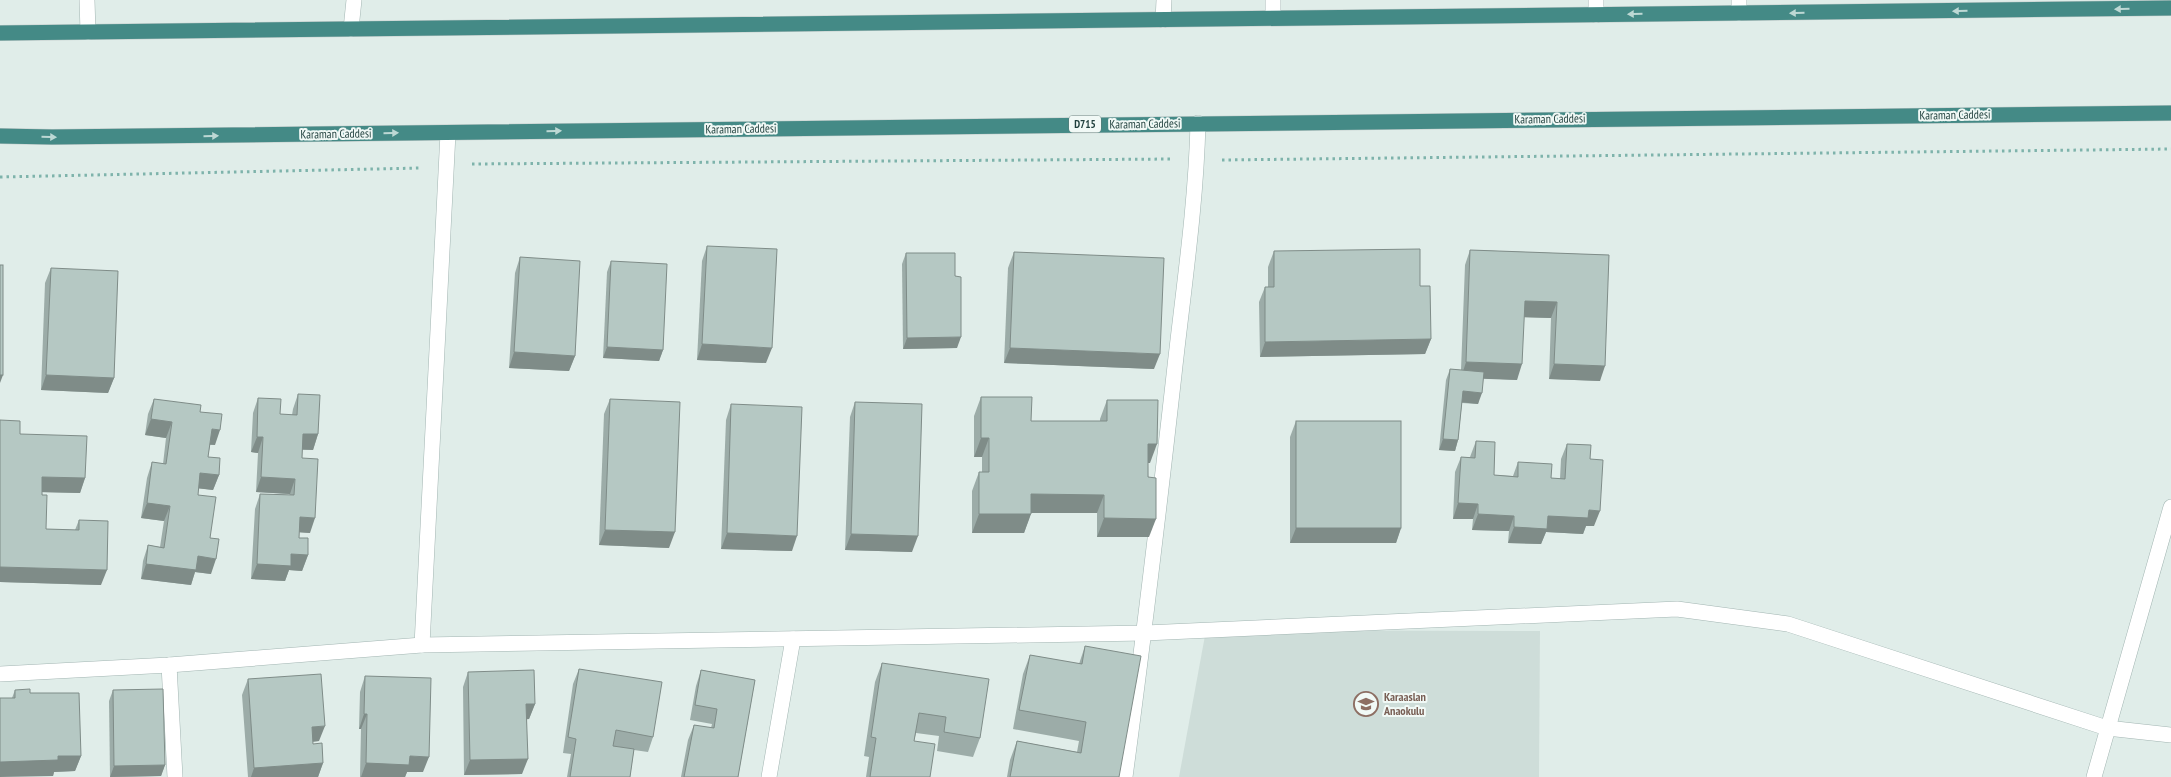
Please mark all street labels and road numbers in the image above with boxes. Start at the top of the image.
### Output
street label: Karaman Caddesi [1919,106,1991,123]
street label: Karaman Caddesi [1514,110,1586,127]
street label: Karaman Caddesi [1109,115,1181,132]
road number: D715 [1069,116,1101,132]
street label: Karaman Caddesi [705,120,777,137]
street label: Karaman Caddesi [300,125,372,142]

